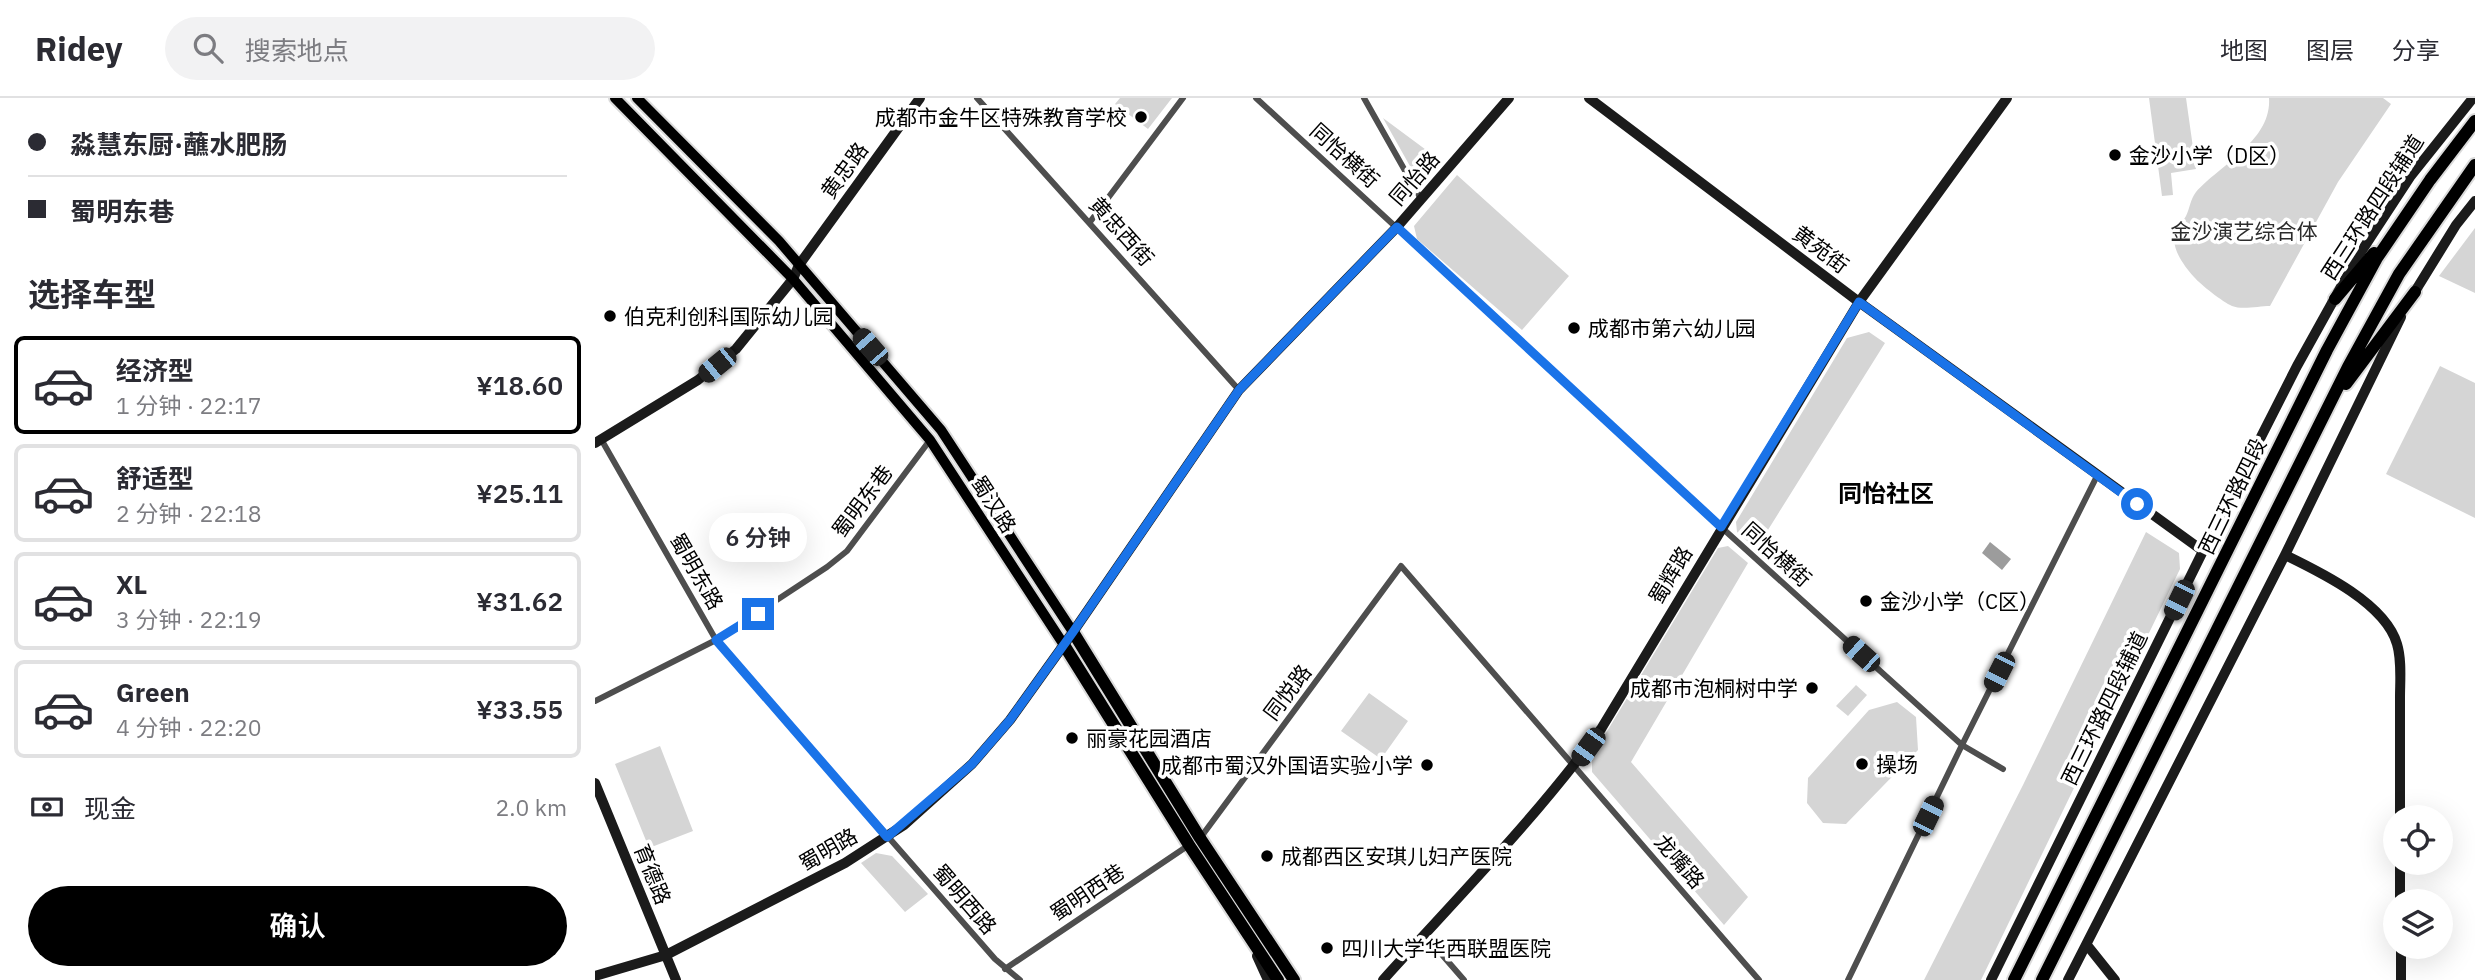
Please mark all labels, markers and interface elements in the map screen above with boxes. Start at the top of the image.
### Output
search box [165,17,655,80]
text: Ridey [35,27,123,70]
icon: search [189,29,227,67]
text: 搜索地点 [245,33,349,67]
text: 地图 [2220,34,2268,66]
text: 图层 [2306,34,2354,66]
text: 分享 [2392,34,2440,66]
place label: 成都市金牛区特殊教育学校 [875,103,1127,131]
marker: 成都市金牛区特殊教育学校 [1133,109,1149,125]
street label: 同怡横街 [1304,116,1386,194]
text: 淼慧东厨·蘸水肥肠 [70,127,287,161]
street label: 西三环路四段辅道 [2315,129,2429,285]
street label: 黄忠路 [814,136,874,204]
place label: 金沙小学（D区） [2129,141,2290,169]
street label: 同怡路 [1383,145,1445,211]
marker: 金沙小学（D区） [2107,147,2123,163]
street label: 黄忠西街 [1083,190,1161,272]
text: 蜀明东巷 [70,194,174,228]
park label: 金沙演艺综合体 [2171,217,2318,245]
street label: 黄苑街 [1787,219,1855,279]
text: 选择车型 [28,273,156,315]
place label: 伯克利创科国际幼儿园 [624,302,834,330]
marker: 伯克利创科国际幼儿园 [602,308,618,324]
place label: 成都市第六幼儿园 [1588,314,1756,342]
marker: 成都市第六幼儿园 [1566,320,1582,336]
car [849,324,892,370]
car [695,344,740,386]
text: 经济型 [116,353,194,387]
icon: car [32,354,95,417]
text: ¥18.60 [476,368,563,402]
text: 1 分钟 · 22:17 [116,390,262,420]
street label: 西三环路四段 [2192,433,2272,559]
street label: 蜀明东巷 [826,459,898,543]
text: 舒适型 [116,461,194,495]
icon: car [32,462,95,525]
street label: 蜀汉路 [965,470,1023,538]
text: ¥25.11 [476,476,563,510]
district label: 同怡社区 [1838,477,1934,509]
route start [2121,488,2153,520]
text: 2 分钟 · 22:18 [116,498,262,528]
callout: 6 分钟 [709,512,807,561]
street label: 同怡横街 [1736,515,1818,593]
text: 6 分钟 [725,522,791,552]
street label: 蜀明东路 [664,528,730,614]
street label: 蜀辉路 [1642,541,1698,609]
text: XL [116,567,147,601]
icon: car [32,570,95,633]
car [2161,577,2198,623]
text: ¥31.62 [476,584,563,618]
place label: 金沙小学（C区） [1880,587,2040,615]
marker: 金沙小学（C区） [1858,593,1874,609]
route end [742,598,774,630]
text: 3 分钟 · 22:19 [116,604,262,634]
street label: 西三环路四段辅道 [2055,626,2153,790]
car [1839,632,1884,676]
car [1981,649,2018,695]
street label: 同悦路 [1257,658,1317,726]
place label: 成都市泡桐树中学 [1630,674,1798,702]
text: Green [116,675,190,709]
icon: car [32,678,95,741]
marker: 成都市泡桐树中学 [1804,680,1820,696]
text: ¥33.55 [476,692,563,726]
text: 4 分钟 · 22:20 [116,712,262,742]
place label: 丽豪花园酒店 [1086,724,1212,752]
car [1568,724,1609,770]
marker: 丽豪花园酒店 [1064,730,1080,746]
place label: 操场 [1876,750,1918,778]
place label: 成都市蜀汉外国语实验小学 [1161,751,1413,779]
marker: 操场 [1854,756,1870,772]
marker: 成都市蜀汉外国语实验小学 [1419,757,1435,773]
icon: cash [28,788,66,826]
text: 现金 [84,791,136,825]
text: 2.0 km [496,792,567,822]
car [1910,793,1947,839]
map controls [2383,805,2453,959]
button: locate [2383,805,2453,875]
street label: 蜀明路 [794,821,862,877]
street label: 龙嘴路 [1649,828,1711,894]
street label: 育德路 [628,840,678,908]
place label: 成都西区安琪儿妇产医院 [1281,842,1512,870]
marker: 成都西区安琪儿妇产医院 [1259,848,1275,864]
street label: 蜀明西巷 [1044,857,1130,927]
street label: 蜀明西路 [927,858,1003,940]
button: 确认 [28,886,567,966]
button: layers [2383,889,2453,959]
place label: 四川大学华西联盟医院 [1341,934,1551,962]
marker: 四川大学华西联盟医院 [1319,940,1335,956]

